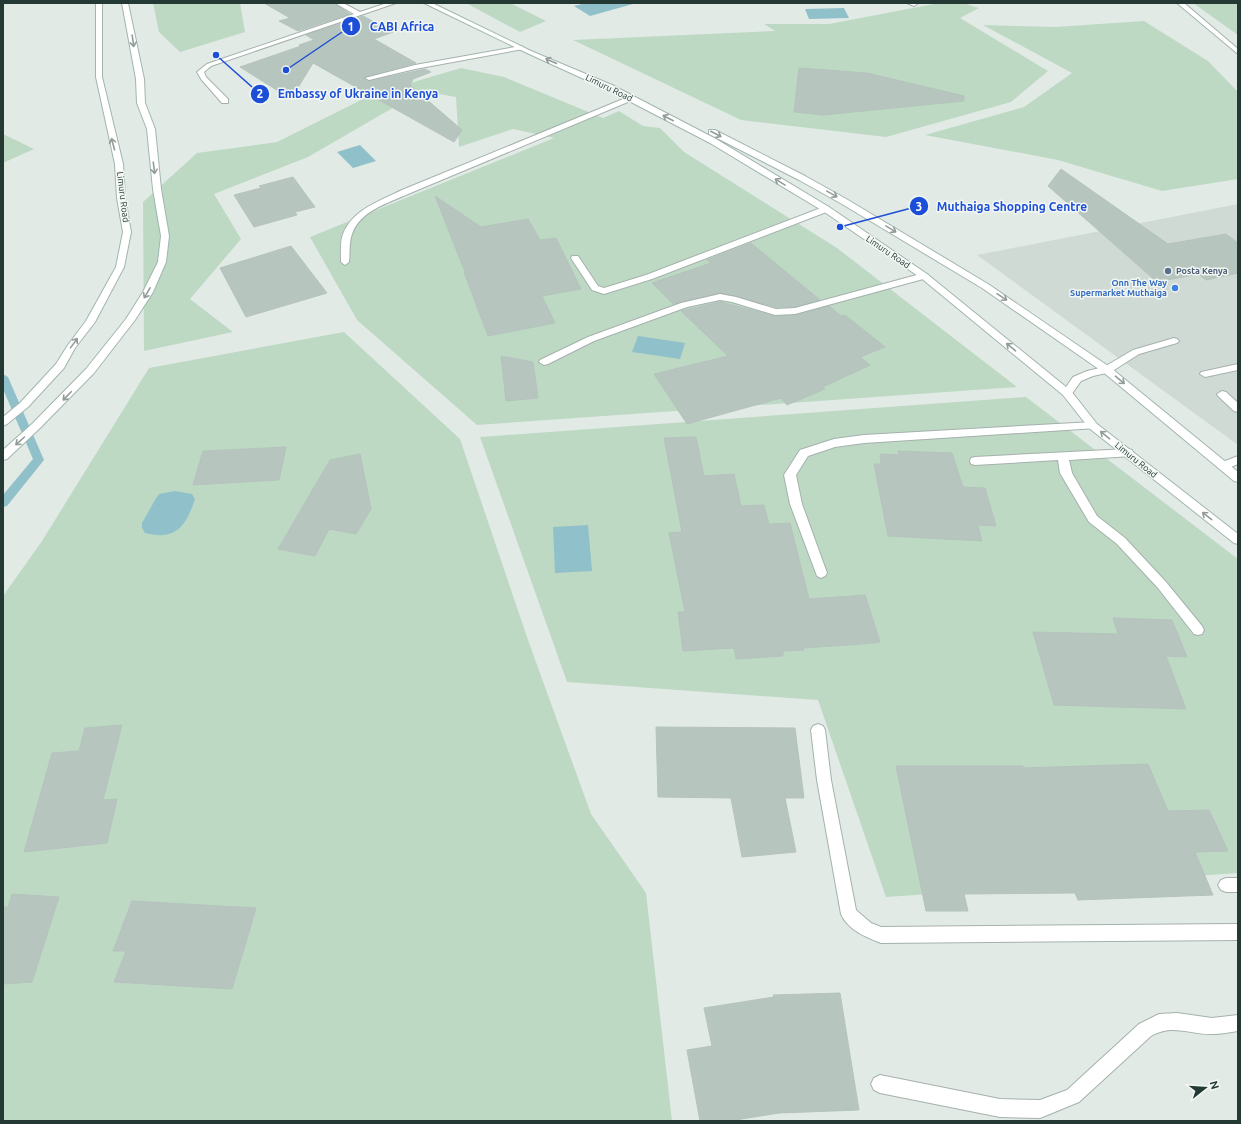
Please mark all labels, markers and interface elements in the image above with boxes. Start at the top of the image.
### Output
callout: CABI Africa [341,14,442,38]
text: 1 [348,20,354,33]
text: CABI Africa [370,20,434,33]
one-way arrow [129,34,137,47]
one-way arrow [545,57,557,65]
street label: Limuru Road [584,72,634,104]
callout: Embassy of Ukraine in Kenya [250,82,447,106]
text: 2 [257,87,264,100]
text: Embassy of Ukraine in Kenya [278,87,438,100]
one-way arrow [662,113,674,121]
one-way arrow [710,131,722,139]
one-way arrow [109,138,117,151]
one-way arrow [151,161,158,174]
street label: Limuru Road [115,171,131,223]
one-way arrow [775,178,786,186]
one-way arrow [826,191,838,199]
callout: Muthaiga Shopping Centre [909,194,1095,218]
text: 3 [916,200,922,213]
text: Muthaiga Shopping Centre [937,200,1087,213]
one-way arrow [885,226,897,234]
street label: Limuru Road [864,234,912,270]
marker: Posta Kenya [1163,266,1173,276]
place label: Posta Kenya [1176,266,1228,276]
place label: Onn The Way Supermarket Muthaiga [1070,278,1167,298]
marker: Onn The Way Supermarket Muthaiga [1170,283,1180,293]
one-way arrow [142,287,150,299]
one-way arrow [996,293,1007,301]
one-way arrow [70,338,78,349]
one-way arrow [1005,342,1016,351]
one-way arrow [1114,375,1125,384]
one-way arrow [63,390,72,400]
one-way arrow [1100,431,1111,440]
one-way arrow [14,437,25,446]
street label: Limuru Road [1113,440,1159,480]
one-way arrow [1202,512,1213,520]
north arrow [1185,1068,1225,1108]
text: N [1208,1079,1222,1091]

